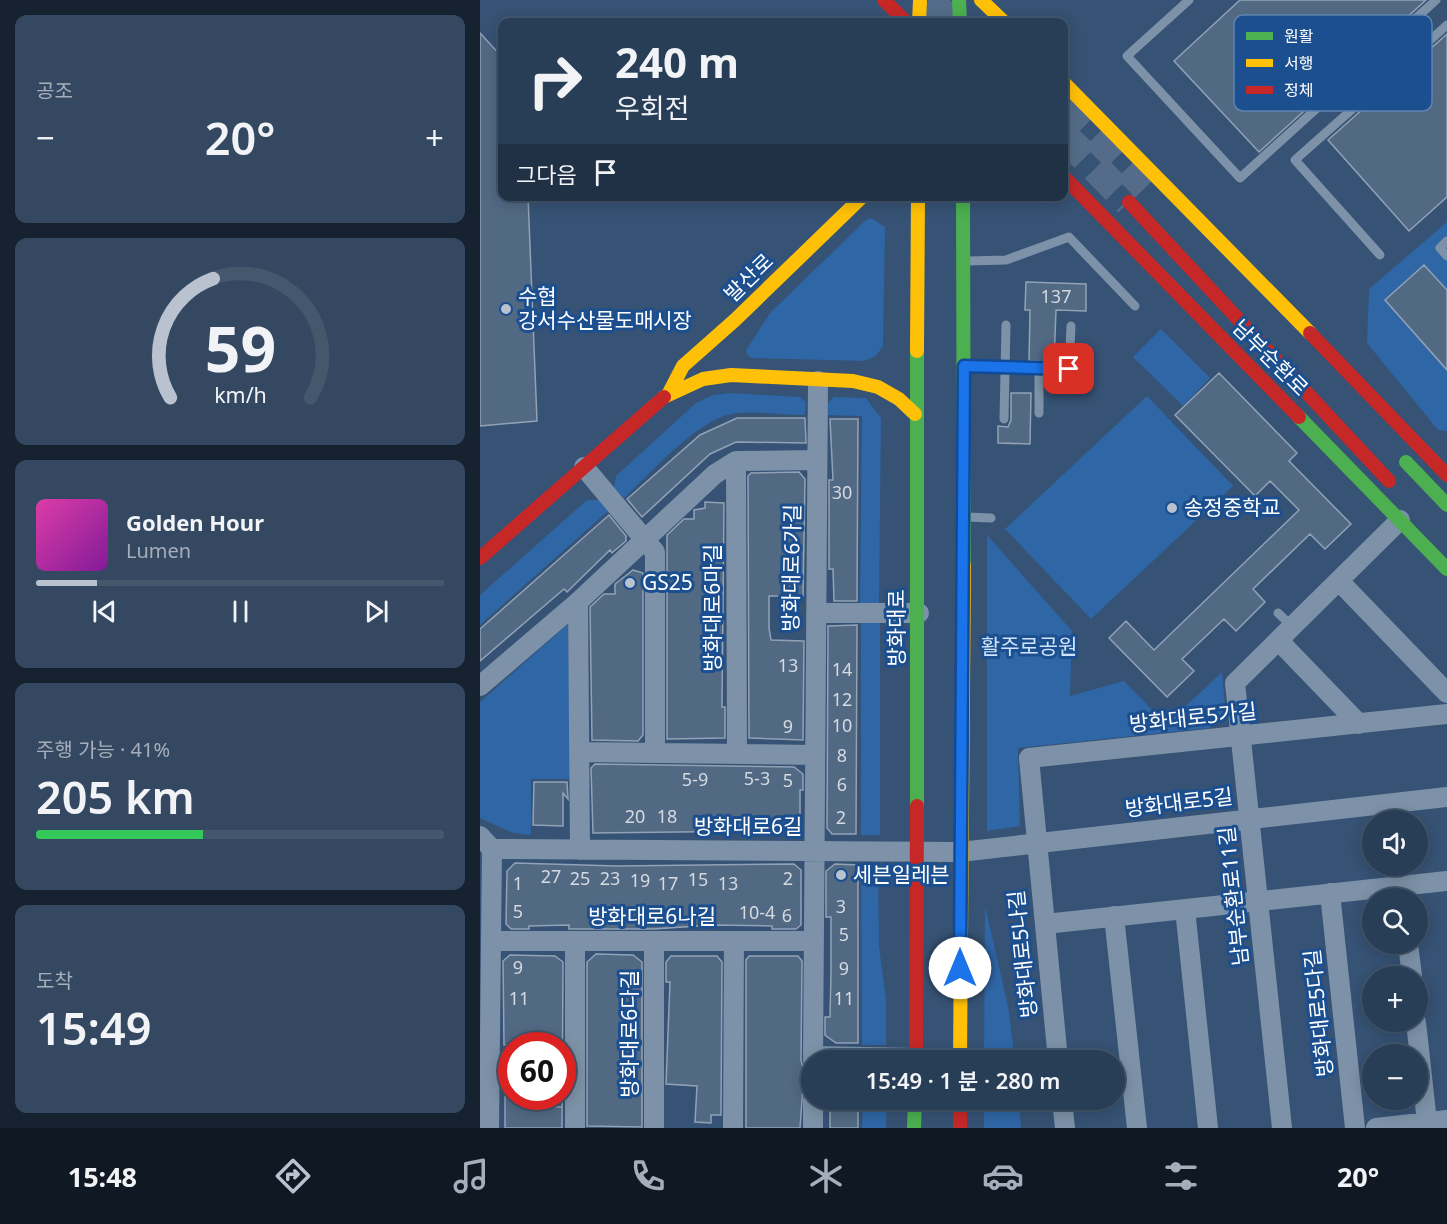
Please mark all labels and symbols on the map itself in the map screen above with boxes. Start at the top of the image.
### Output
legend [1234,15,1432,111]
text: 원활 [1284,25,1314,47]
text: 서행 [1284,52,1313,74]
text: 정체 [1284,79,1313,101]
street label: 발산로 [718,247,779,307]
place label: 수협 강서수산물도매시장 [518,282,692,334]
house number: 137 [1041,284,1071,308]
marker: 수협 강서수산물도매시장 [499,302,513,316]
street label: 남부순환로 [1227,313,1315,401]
pin [1043,343,1094,394]
house number: 30 [832,480,852,504]
place label: 송정중학교 [1184,493,1281,521]
marker: 송정중학교 [1165,501,1179,515]
street label: 방화대로6가길 [776,504,806,632]
street label: 방화대로6마길 [698,544,726,672]
place label: GS25 [642,568,693,596]
marker: GS25 [623,576,637,590]
street label: 방화대로 [882,589,910,667]
park label: 활주로공원 [981,632,1077,660]
house number: 13 [778,653,798,677]
house number: 14 [832,657,852,681]
house number: 12 [832,687,852,711]
street label: 방화대로5가길 [1128,696,1258,738]
house number: 10 [832,713,852,737]
house number: 9 [783,714,793,738]
house number: 8 [837,743,847,767]
house number: 5-3 [744,766,770,790]
house number: 5-9 [682,767,708,791]
house number: 5 [783,768,793,792]
house number: 6 [837,772,847,796]
street label: 방화대로5길 [1123,781,1234,823]
house number: 20 [625,804,645,828]
house number: 18 [657,804,677,828]
house number: 2 [836,805,846,829]
street label: 방화대로6길 [694,812,802,840]
street label: 남부순환로11길 [1212,825,1254,967]
place label: 세븐일레븐 [853,860,950,888]
house number: 27 [541,864,561,888]
house number: 25 [570,866,590,890]
house number: 23 [600,866,620,890]
house number: 2 [783,866,793,890]
house number: 15 [688,867,708,891]
house number: 19 [630,868,650,892]
marker: 세븐일레븐 [834,868,848,882]
house number: 1 [513,871,523,895]
house number: 17 [658,871,678,895]
house number: 13 [718,871,738,895]
street label: 방화대로5나길 [1001,889,1043,1019]
house number: 3 [836,894,846,918]
house number: 5 [513,899,523,923]
house number: 10-4 [739,900,775,924]
street label: 방화대로6나길 [588,902,716,930]
house number: 6 [782,903,792,927]
house number: 5 [839,922,849,946]
position arrow [928,936,992,1000]
street label: 방화대로5다길 [1297,948,1339,1078]
house number: 9 [513,955,523,979]
house number: 9 [839,956,849,980]
street label: 방화대로6다길 [615,970,643,1098]
house number: 11 [509,986,529,1010]
house number: 11 [834,986,854,1010]
speed limit sign: 60 [498,1032,576,1110]

